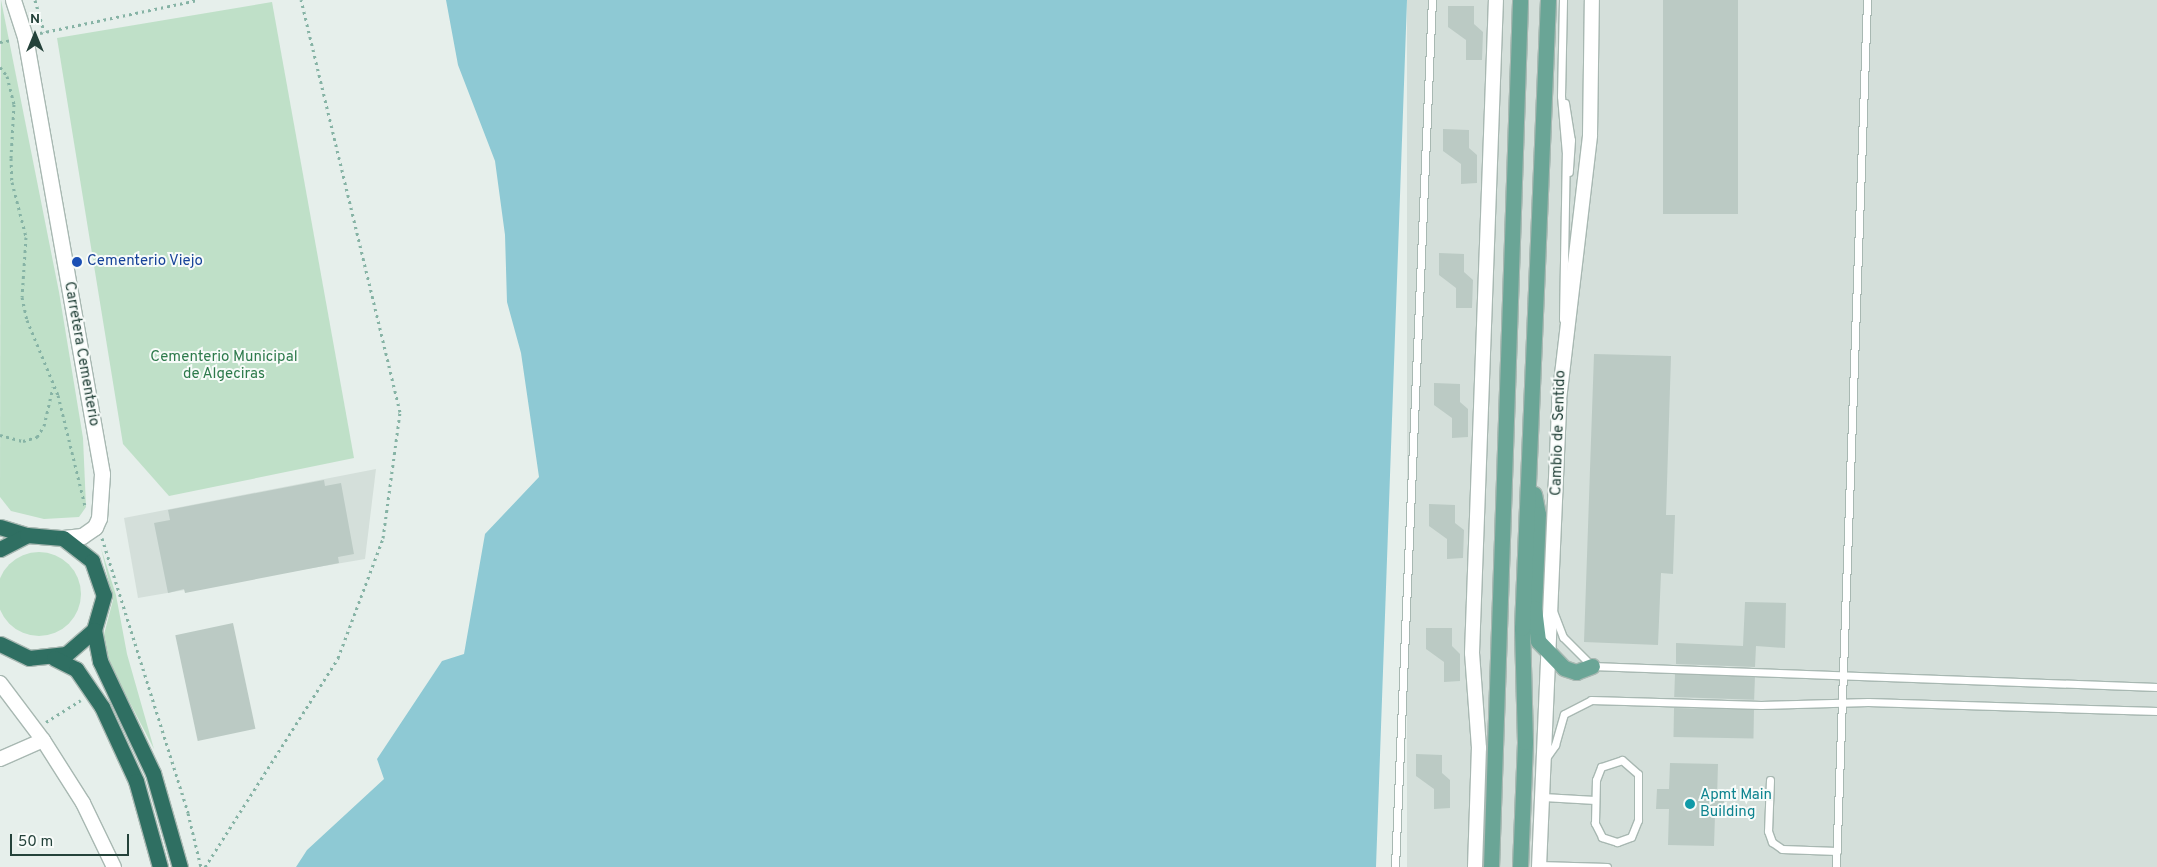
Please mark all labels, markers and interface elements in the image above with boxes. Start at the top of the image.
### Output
north arrow [10,10,60,60]
text: N [30,11,40,28]
place label: Cementerio Viejo [87,253,203,271]
marker: Cementerio Viejo [71,256,83,268]
street label: Carretera Cementerio [59,280,103,428]
park label: Cementerio Municipal de Algeciras [150,348,298,383]
street label: Cambio de Sentido [1548,370,1570,496]
place label: Apmt Main Building [1700,786,1772,821]
marker: Apmt Main Building [1684,798,1696,810]
scale bar [12,824,131,856]
text: 50 m [18,833,53,852]

